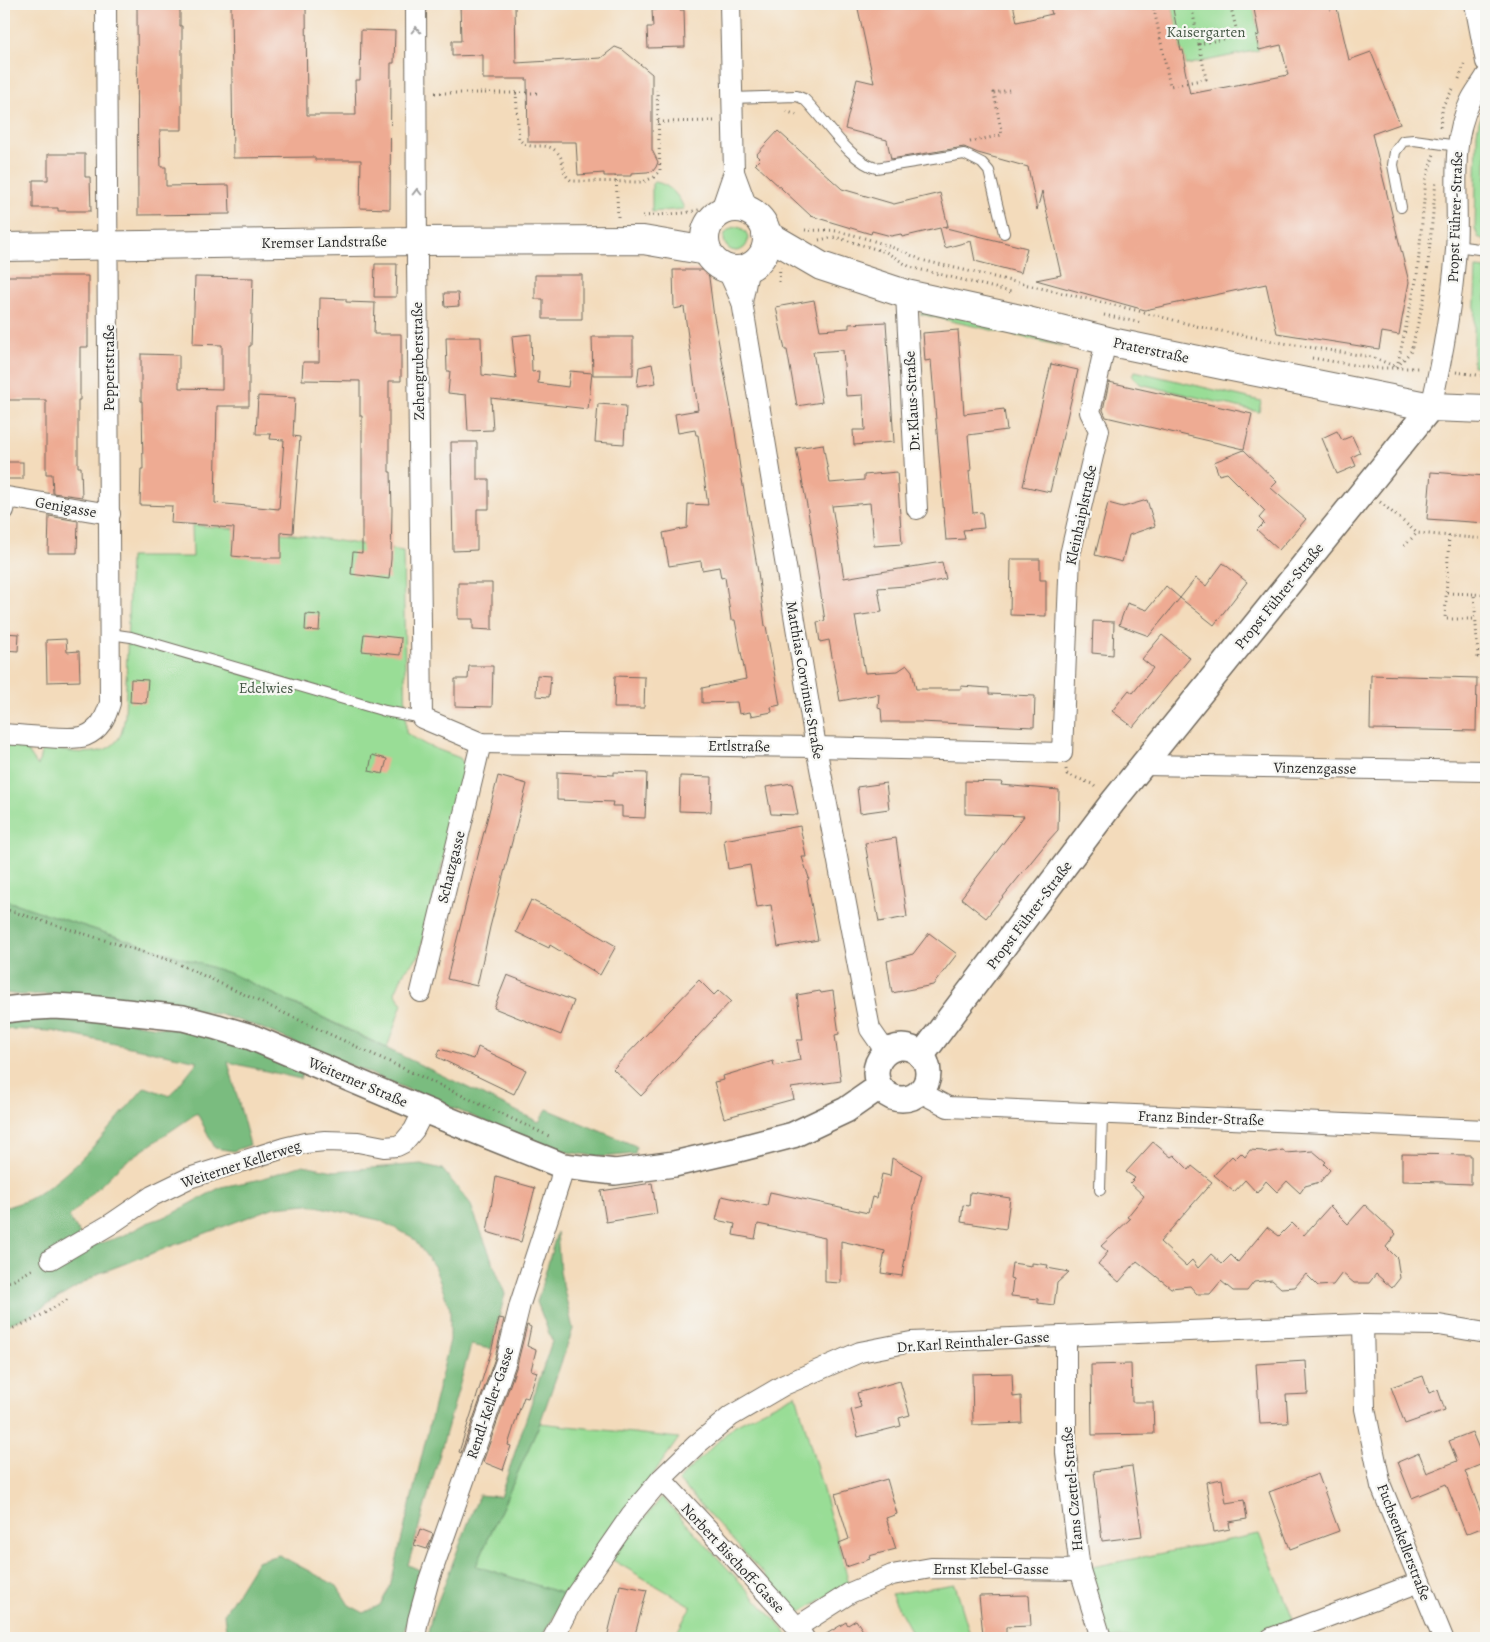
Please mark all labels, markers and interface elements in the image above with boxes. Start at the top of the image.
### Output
park label: Kaisergarten [1167,22,1245,42]
one-way arrow [411,26,421,34]
street label: Propst Führer-Straße [1443,151,1467,283]
one-way arrow [412,188,422,196]
street label: Kremser Landstraße [261,231,387,253]
street label: Zehengruberstraße [407,301,429,420]
street label: Peppertstraße [99,324,119,411]
street label: Praterstraße [1111,332,1191,368]
street label: Dr.Klaus-Straße [899,350,925,452]
street label: Kleinhaiplstraße [1061,463,1101,567]
street label: Genigasse [34,492,99,522]
street label: Propst Führer-Straße [1230,538,1328,653]
street label: Matthias Corvinus-Straße [781,599,829,761]
park label: Edelwies [239,678,293,698]
street label: Ertlstraße [708,735,770,757]
street label: Vinzenzgasse [1272,757,1357,779]
street label: Schatzgasse [432,828,470,905]
street label: Propst Führer-Straße [981,856,1077,973]
street label: Weiterner Straße [304,1052,411,1112]
street label: Franz Binder-Straße [1138,1106,1265,1130]
street label: Weiterner Kellerweg [178,1135,304,1193]
street label: Dr.Karl Reinthaler-Gasse [896,1327,1050,1357]
street label: Rendl-Keller-Gasse [461,1344,519,1462]
street label: Hans Czettel-Straße [1057,1426,1087,1552]
street label: Fuchsenkellerstraße [1372,1481,1436,1604]
street label: Norbert Bischoff-Gasse [677,1499,789,1617]
street label: Ernst Klebel-Gasse [933,1559,1049,1579]

